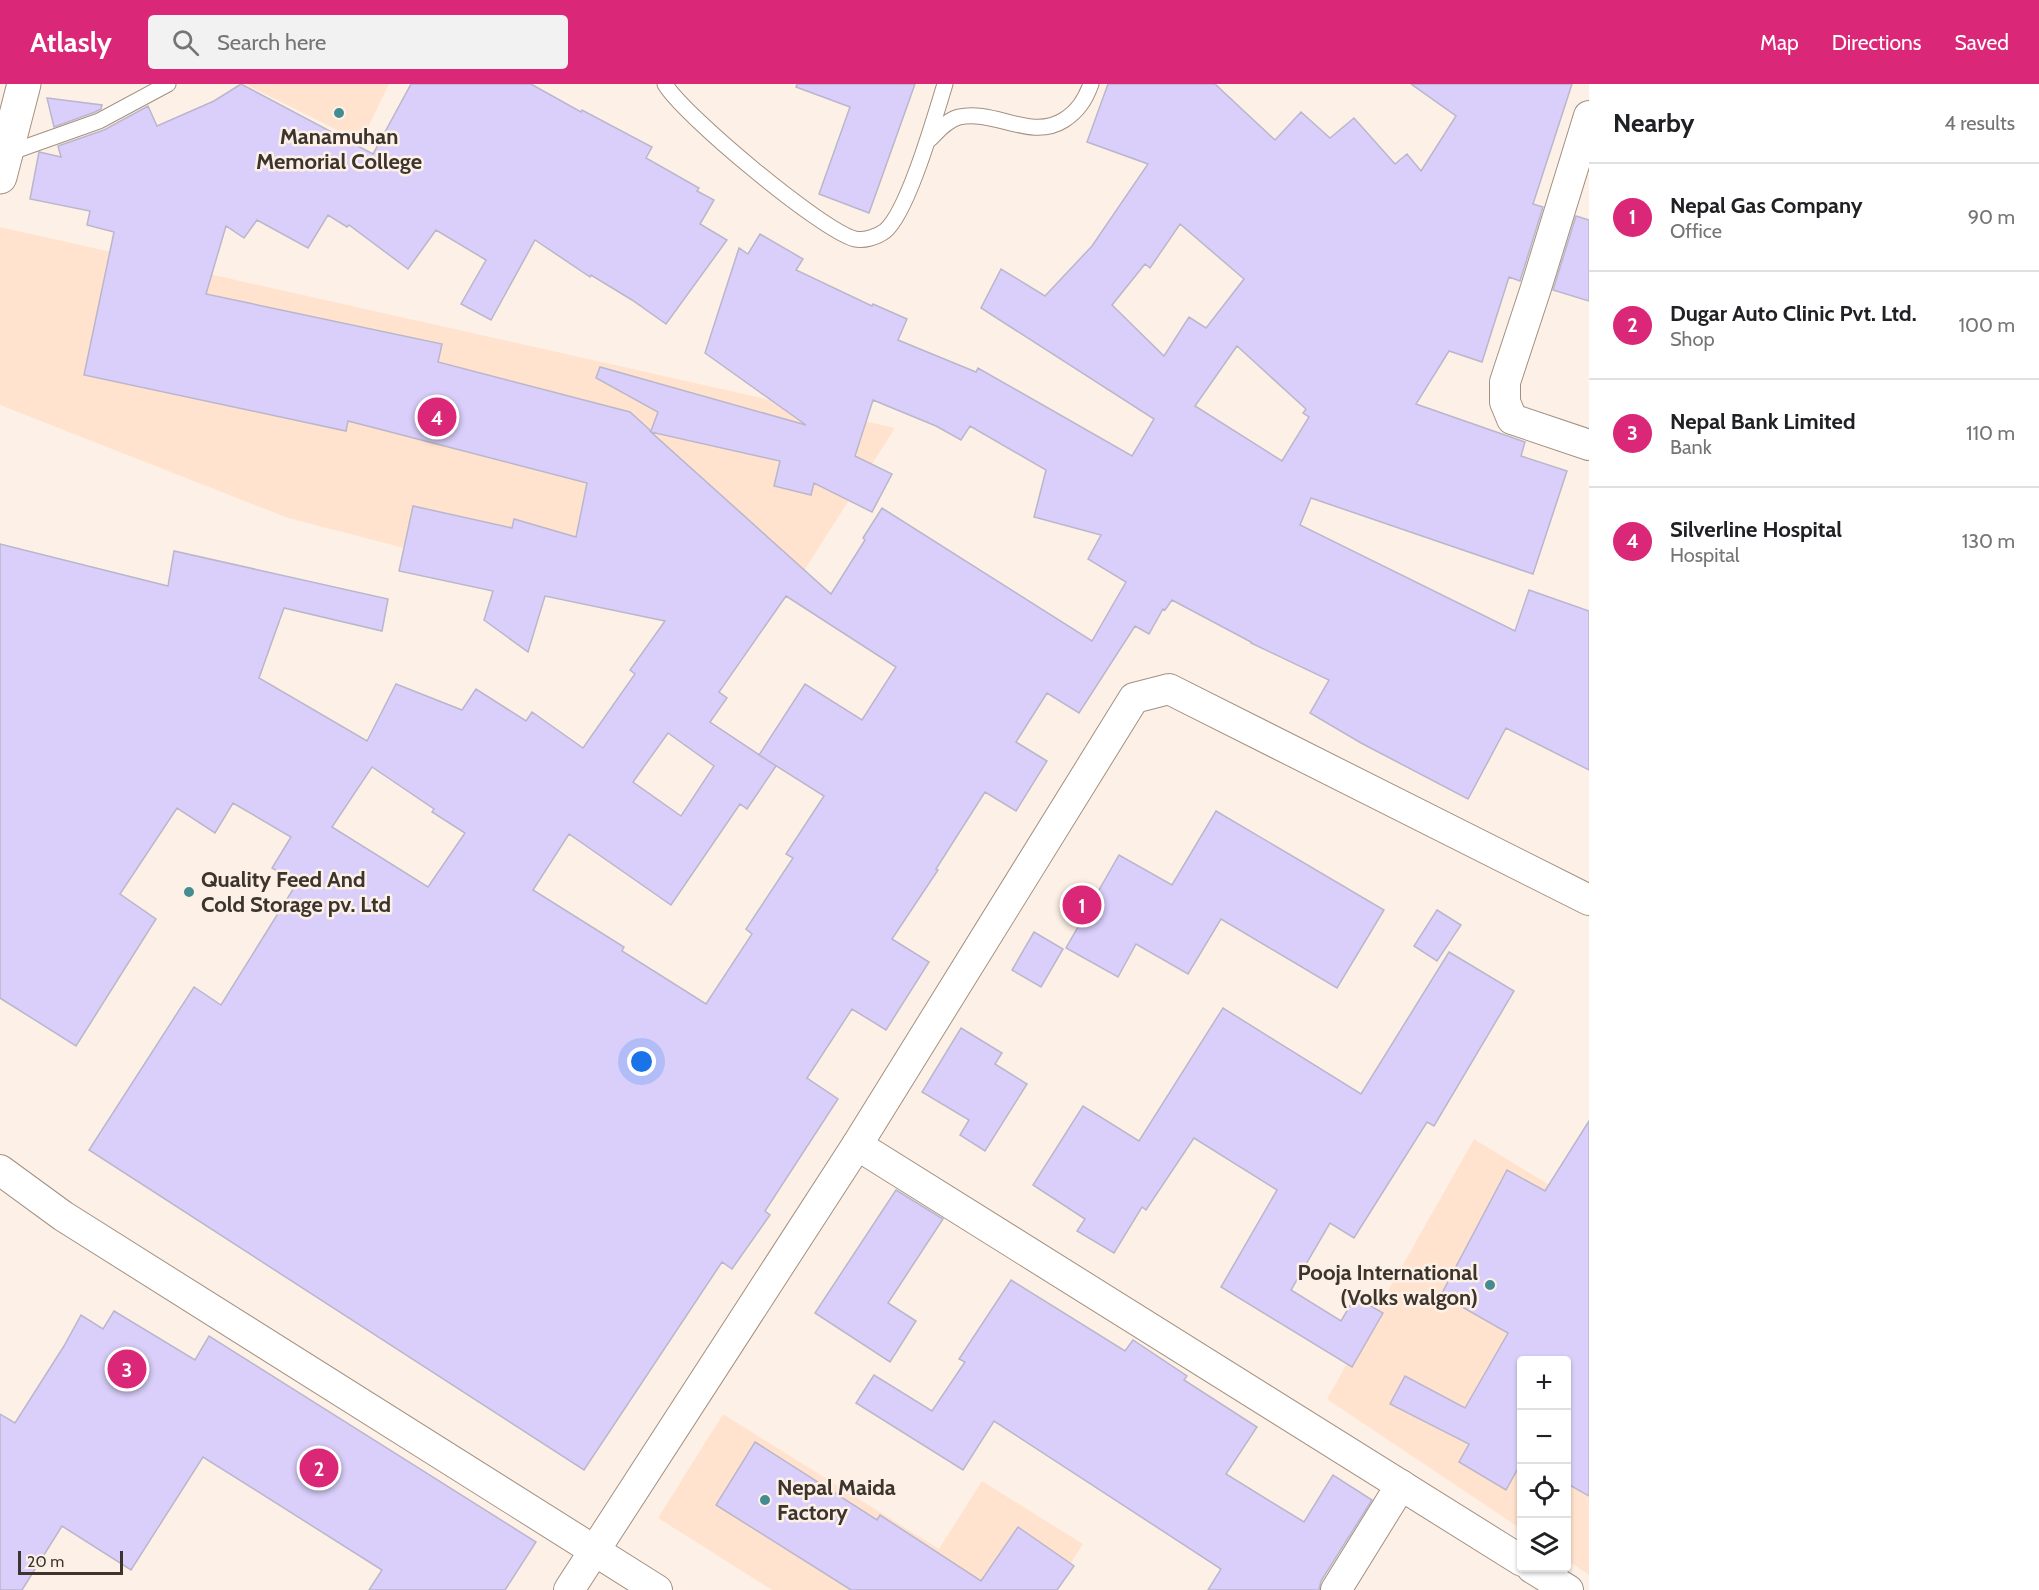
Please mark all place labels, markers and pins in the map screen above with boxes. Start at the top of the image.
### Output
marker: Manamuhan Memorial College [332,106,346,120]
place label: Manamuhan Memorial College [256,123,422,175]
pin: 4 [418,394,456,440]
place label: Quality Feed And Cold Storage pv. Ltd [201,866,391,918]
pin: 1 [1062,882,1102,928]
marker: Quality Feed And Cold Storage pv. Ltd [182,885,196,899]
place label: Pooja International (Volks walgon) [1298,1259,1478,1311]
marker: Pooja International (Volks walgon) [1483,1278,1497,1292]
pin: 3 [108,1346,146,1392]
pin: 2 [300,1446,338,1490]
place label: Nepal Maida Factory [777,1474,896,1526]
marker: Nepal Maida Factory [758,1493,772,1507]

